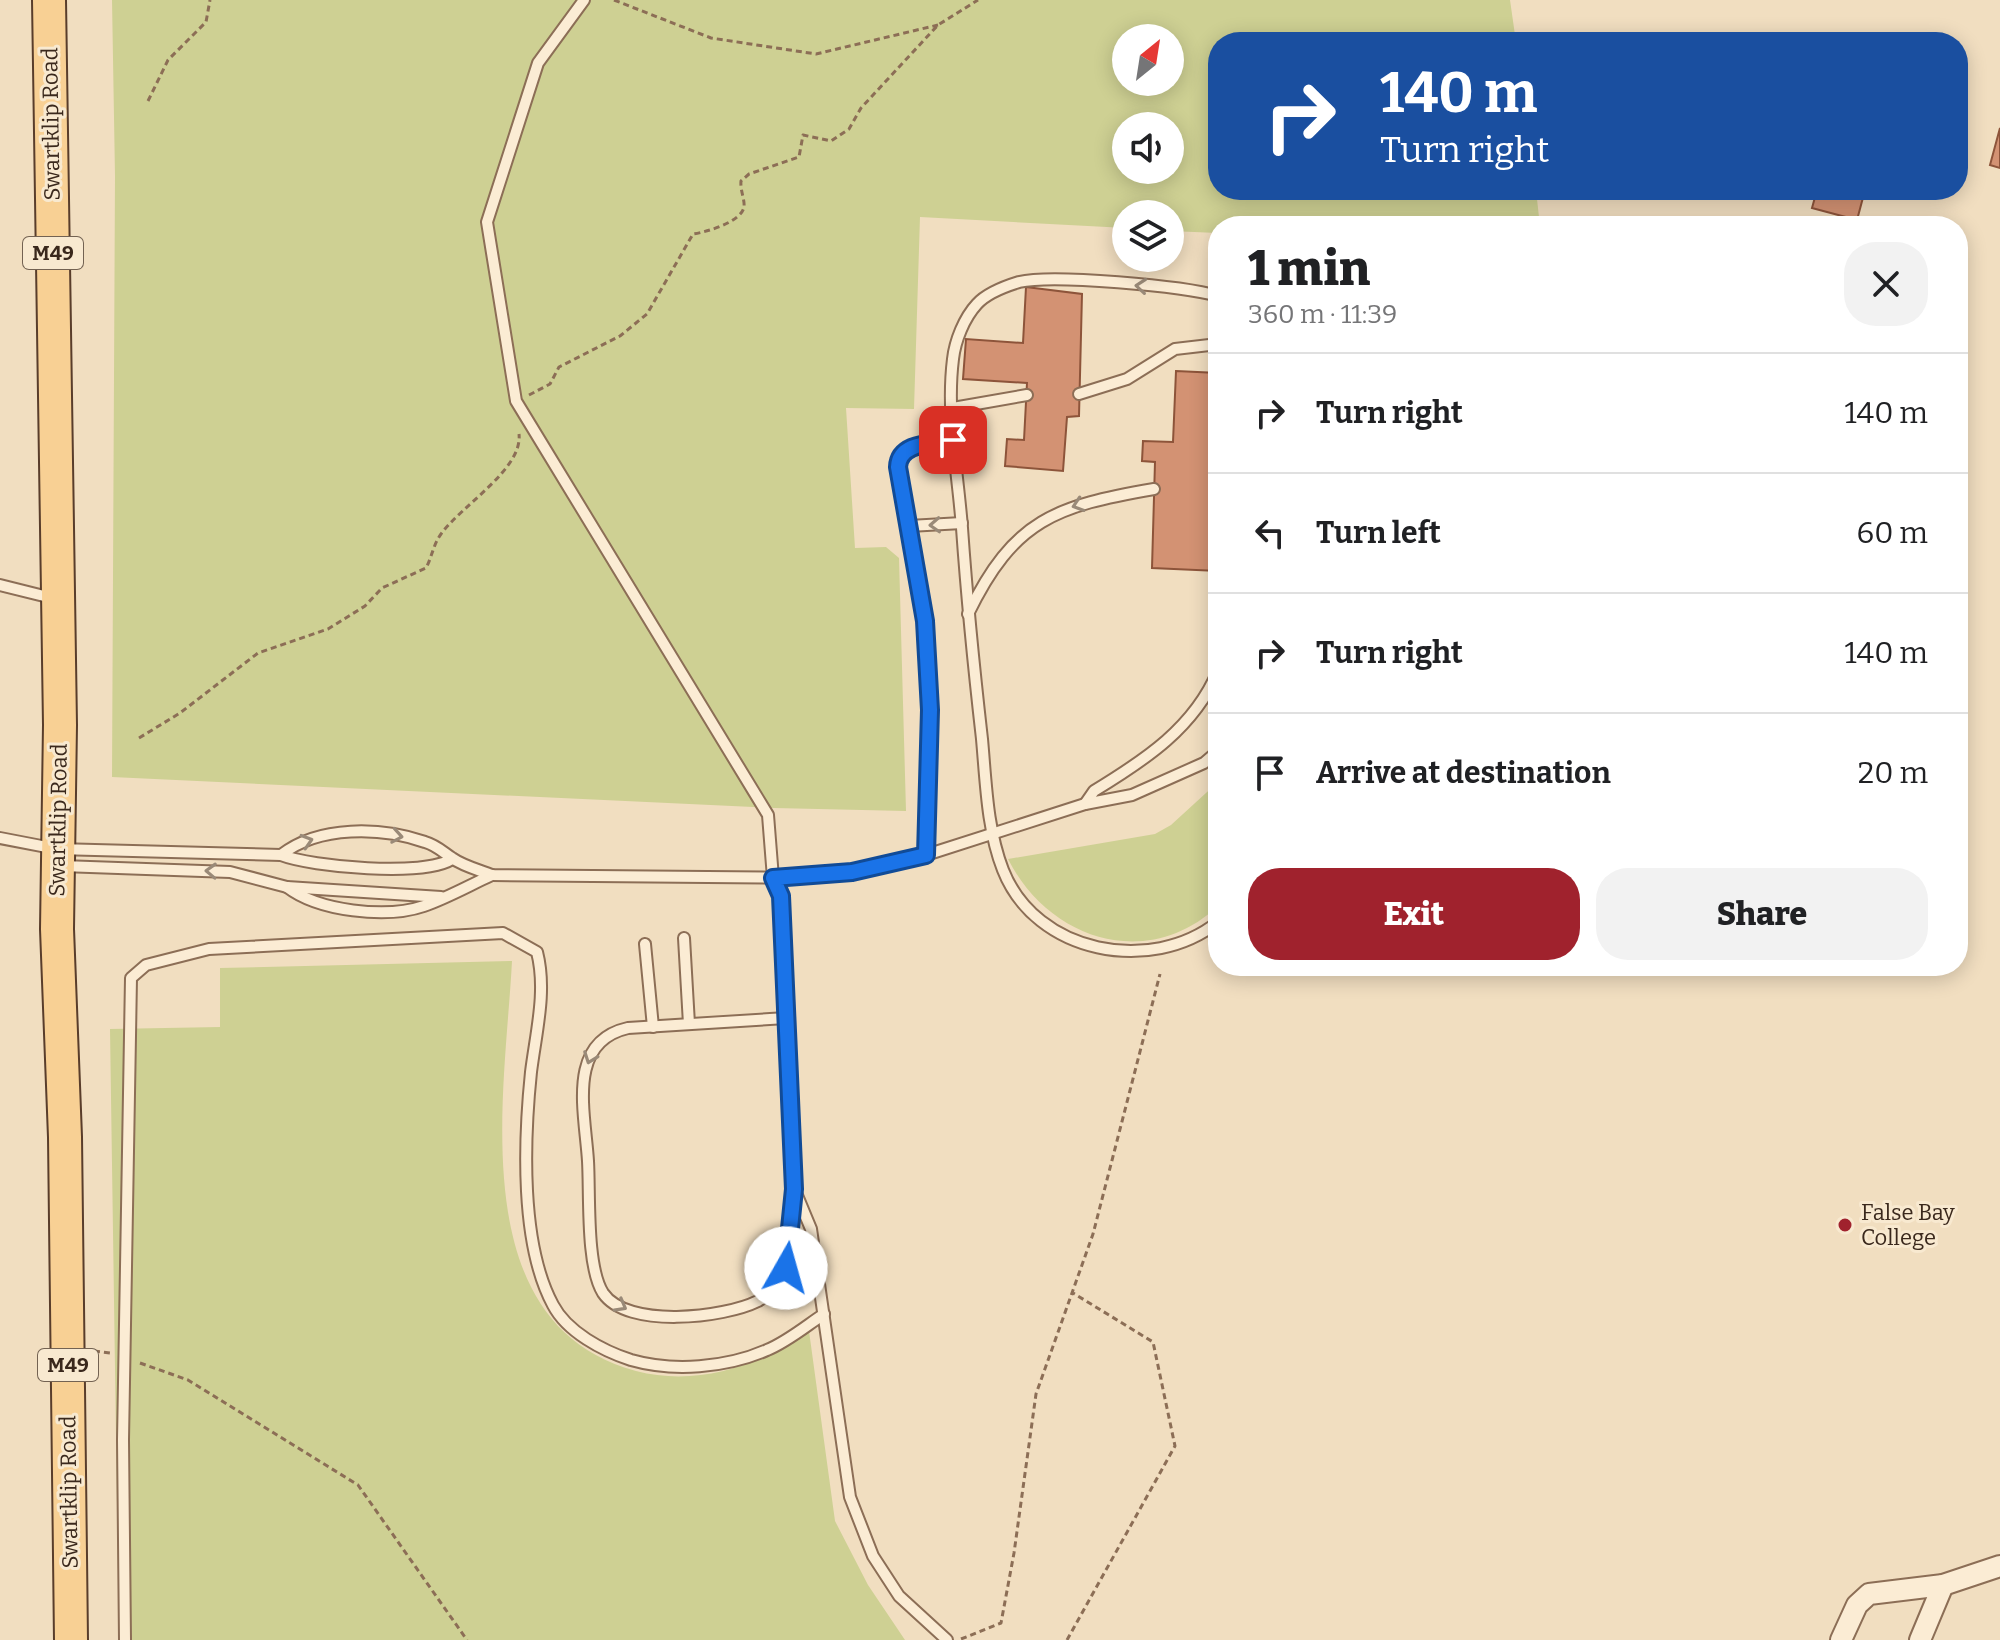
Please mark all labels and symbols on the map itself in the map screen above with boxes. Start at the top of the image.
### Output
north arrow [1112,24,1184,96]
street label: Swartklip Road [36,47,66,201]
road number: M49 [23,237,83,269]
one-way arrow [1134,278,1147,295]
pin [919,406,987,474]
one-way arrow [1072,495,1086,511]
one-way arrow [928,516,941,533]
street label: Swartklip Road [43,743,73,897]
one-way arrow [390,827,403,844]
one-way arrow [299,834,313,850]
one-way arrow [204,863,217,880]
one-way arrow [583,1051,599,1065]
place label: False Bay College [1861,1199,1955,1251]
marker: False Bay College [1836,1216,1854,1234]
position arrow [744,1226,828,1310]
one-way arrow [612,1296,627,1312]
road number: M49 [38,1349,98,1381]
street label: Swartklip Road [54,1415,84,1569]

